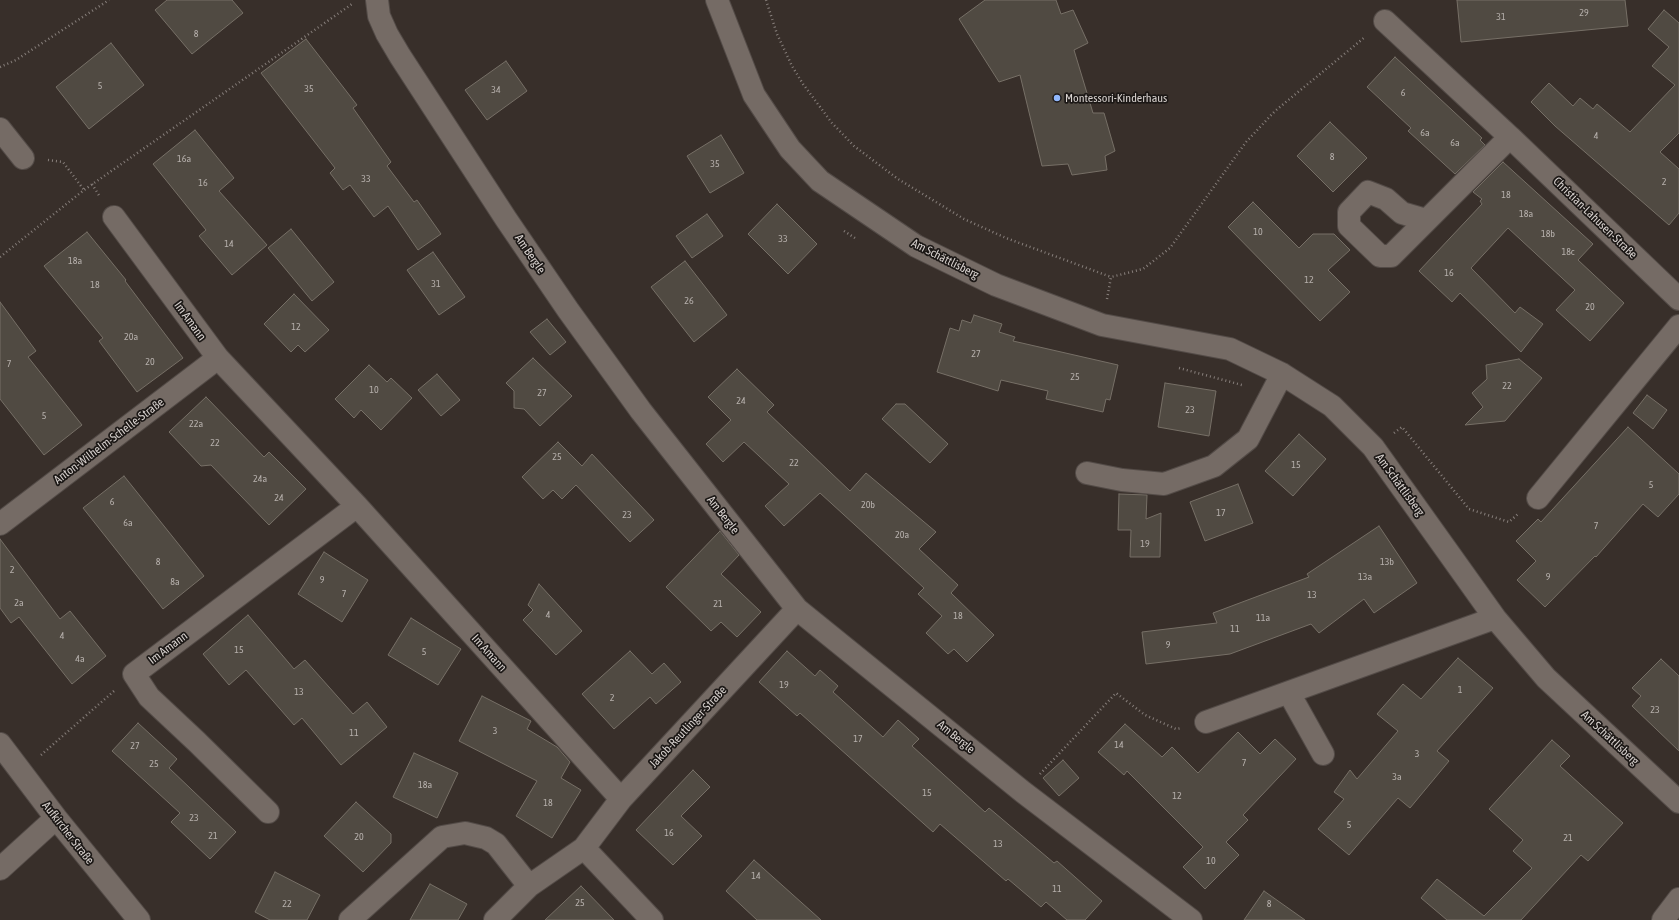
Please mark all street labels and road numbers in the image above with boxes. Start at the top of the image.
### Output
street label: Christian-Lahusen-Straße [1550,174,1640,262]
street label: Am Bergle [512,232,548,276]
street label: Am Schättlisberg [909,236,981,282]
street label: Im Amann [171,299,209,343]
street label: Anton-Wilhelm-Schelle-Straße [51,395,167,487]
street label: Am Schättlisberg [1373,451,1427,519]
street label: Am Bergle [704,493,742,537]
street label: Im Amann [146,629,190,667]
street label: Im Amann [469,631,509,675]
street label: Jakob-Reutlinger-Straße [646,683,730,771]
street label: Am Schättlisberg [1578,708,1642,768]
street label: Am Bergle [934,718,978,756]
street label: Aufkircher Straße [39,799,97,867]

